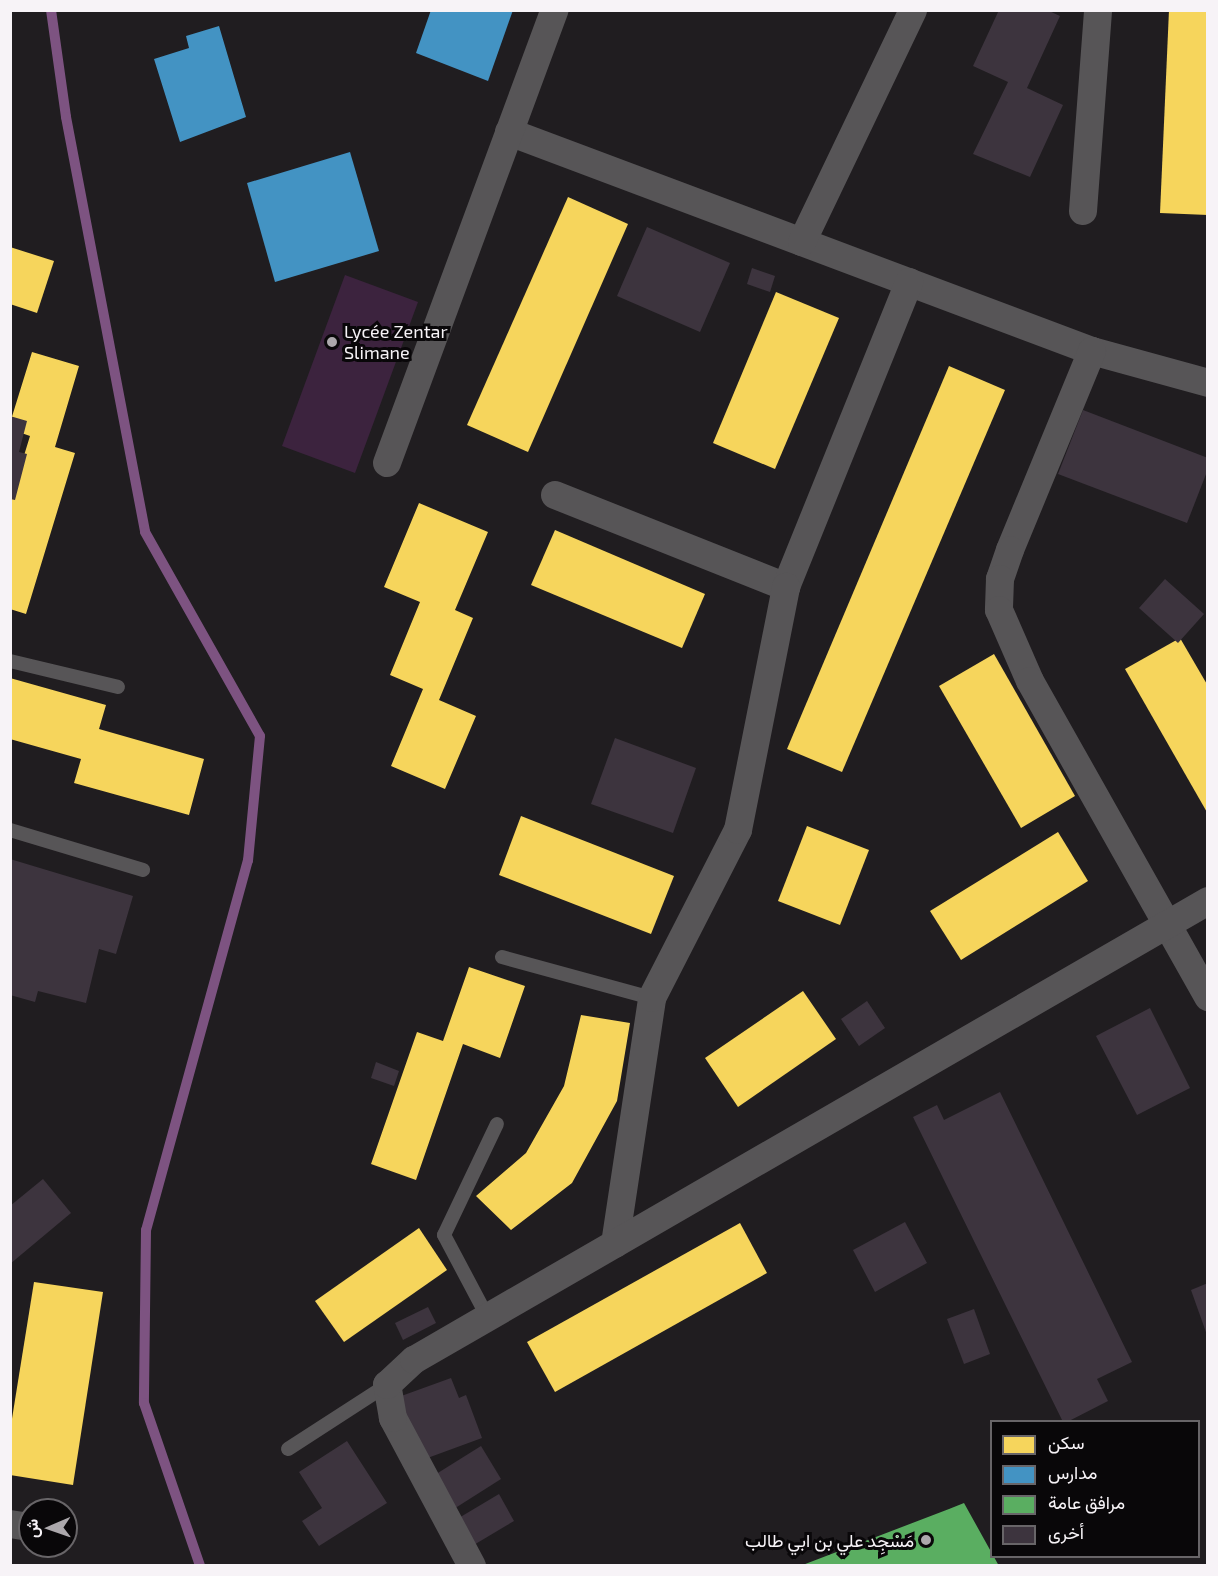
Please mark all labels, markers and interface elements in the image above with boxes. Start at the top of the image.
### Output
place label: Lycée Zentar Slimane [344,321,448,364]
marker: Lycée Zentar Slimane [325,335,339,349]
legend [990,1420,1200,1558]
text: سكن [1048,1431,1084,1453]
text: مدارس [1048,1461,1097,1483]
text: مرافق عامة [1048,1491,1125,1513]
north arrow [18,1498,78,1558]
text: ش [22,1519,41,1539]
text: أخرى [1048,1521,1084,1543]
place label: مَسْجِد علي بن ابي طالب [745,1529,914,1551]
marker: مَسْجِد علي بن ابي طالب [919,1533,933,1547]

